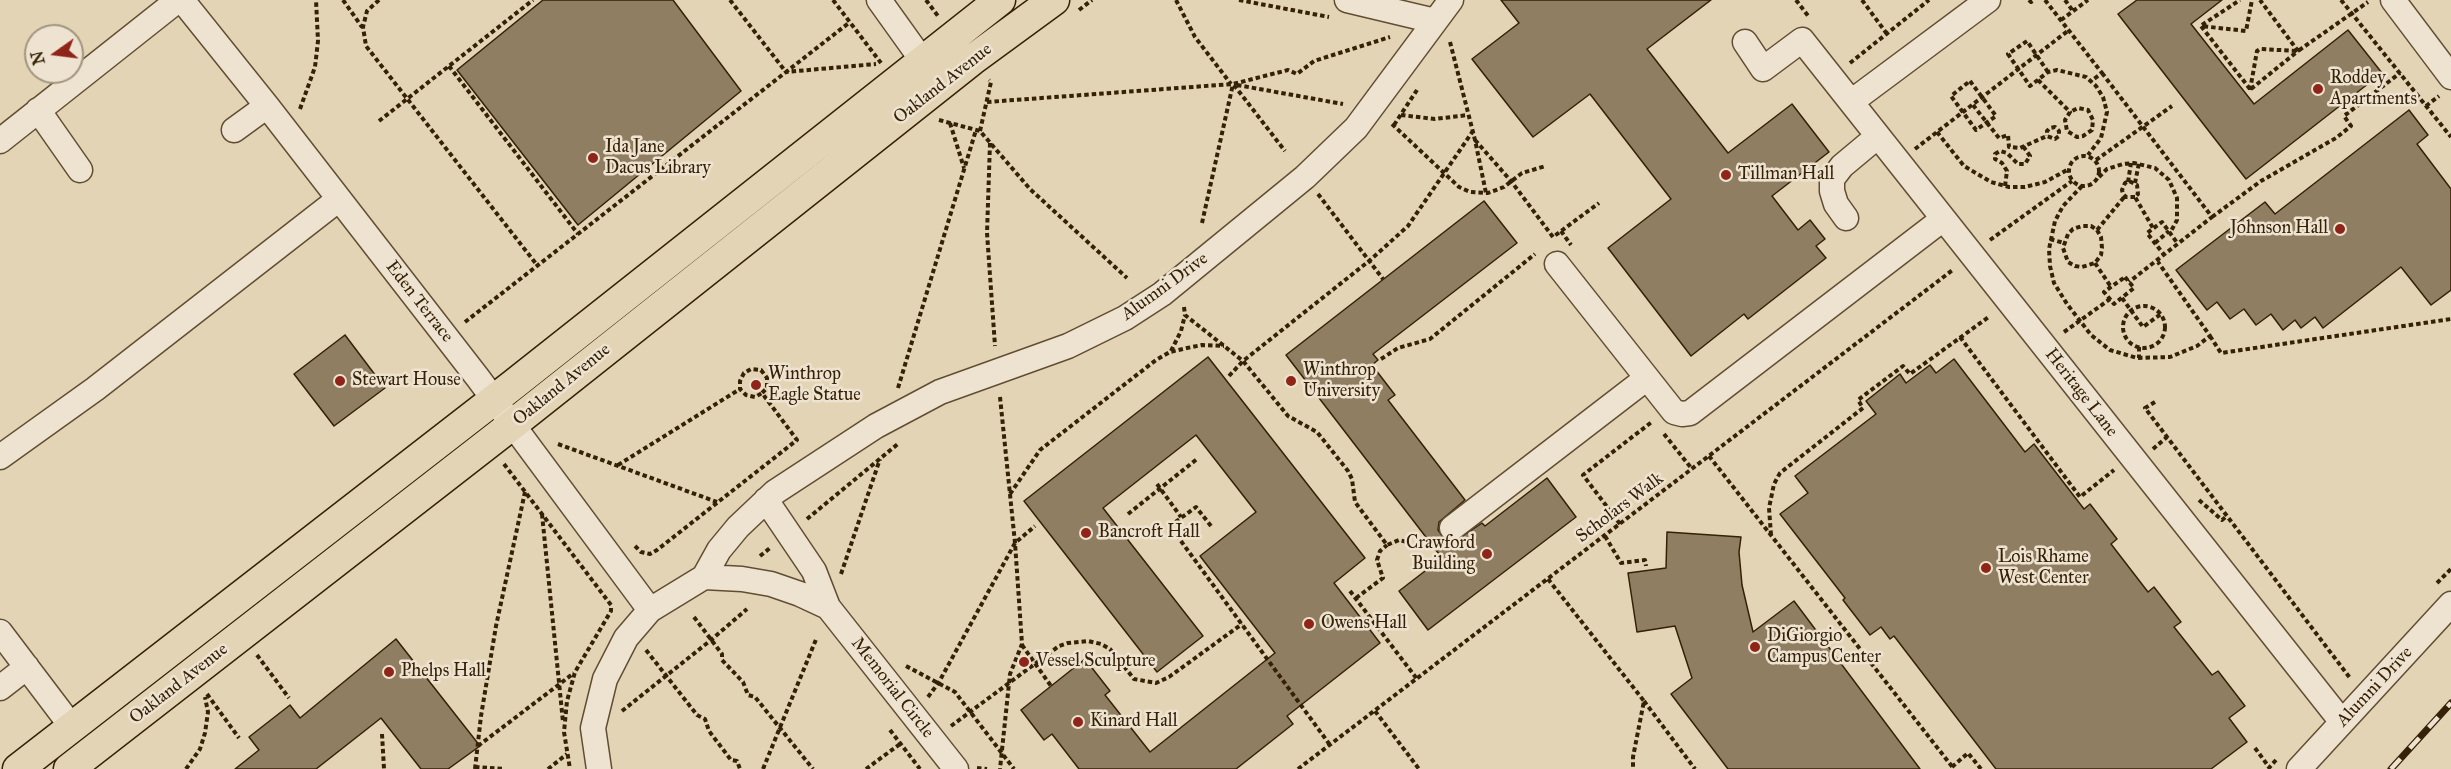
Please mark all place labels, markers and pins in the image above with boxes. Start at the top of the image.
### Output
place label: Roddey Apartments [2330,68,2417,110]
marker: Roddey Apartments [2311,82,2325,96]
place label: Ida Jane Dacus Library [605,137,711,180]
marker: Ida Jane Dacus Library [586,151,600,165]
place label: Tillman Hall [1738,164,1834,186]
marker: Tillman Hall [1719,168,1733,182]
place label: Johnson Hall [2230,218,2328,240]
marker: Johnson Hall [2333,222,2347,236]
place label: Winthrop University [1303,360,1380,403]
place label: Winthrop Eagle Statue [768,364,861,406]
place label: Stewart House [352,370,461,392]
marker: Stewart House [333,374,347,388]
marker: Winthrop University [1284,374,1298,388]
marker: Winthrop Eagle Statue [749,378,763,392]
place label: Bancroft Hall [1098,522,1200,544]
marker: Bancroft Hall [1079,526,1093,540]
place label: Crawford Building [1406,533,1475,576]
marker: Crawford Building [1480,547,1494,561]
place label: Lois Rhame West Center [1998,547,2089,590]
marker: Lois Rhame West Center [1979,561,1993,575]
place label: Owens Hall [1321,613,1407,635]
marker: Owens Hall [1302,617,1316,631]
place label: DiGiorgio Campus Center [1767,626,1881,668]
marker: DiGiorgio Campus Center [1748,640,1762,654]
place label: Vessel Sculpture [1036,651,1156,673]
marker: Vessel Sculpture [1017,655,1031,669]
place label: Phelps Hall [401,661,486,683]
marker: Phelps Hall [382,665,396,679]
place label: Kinard Hall [1090,711,1178,733]
marker: Kinard Hall [1071,715,1085,729]

